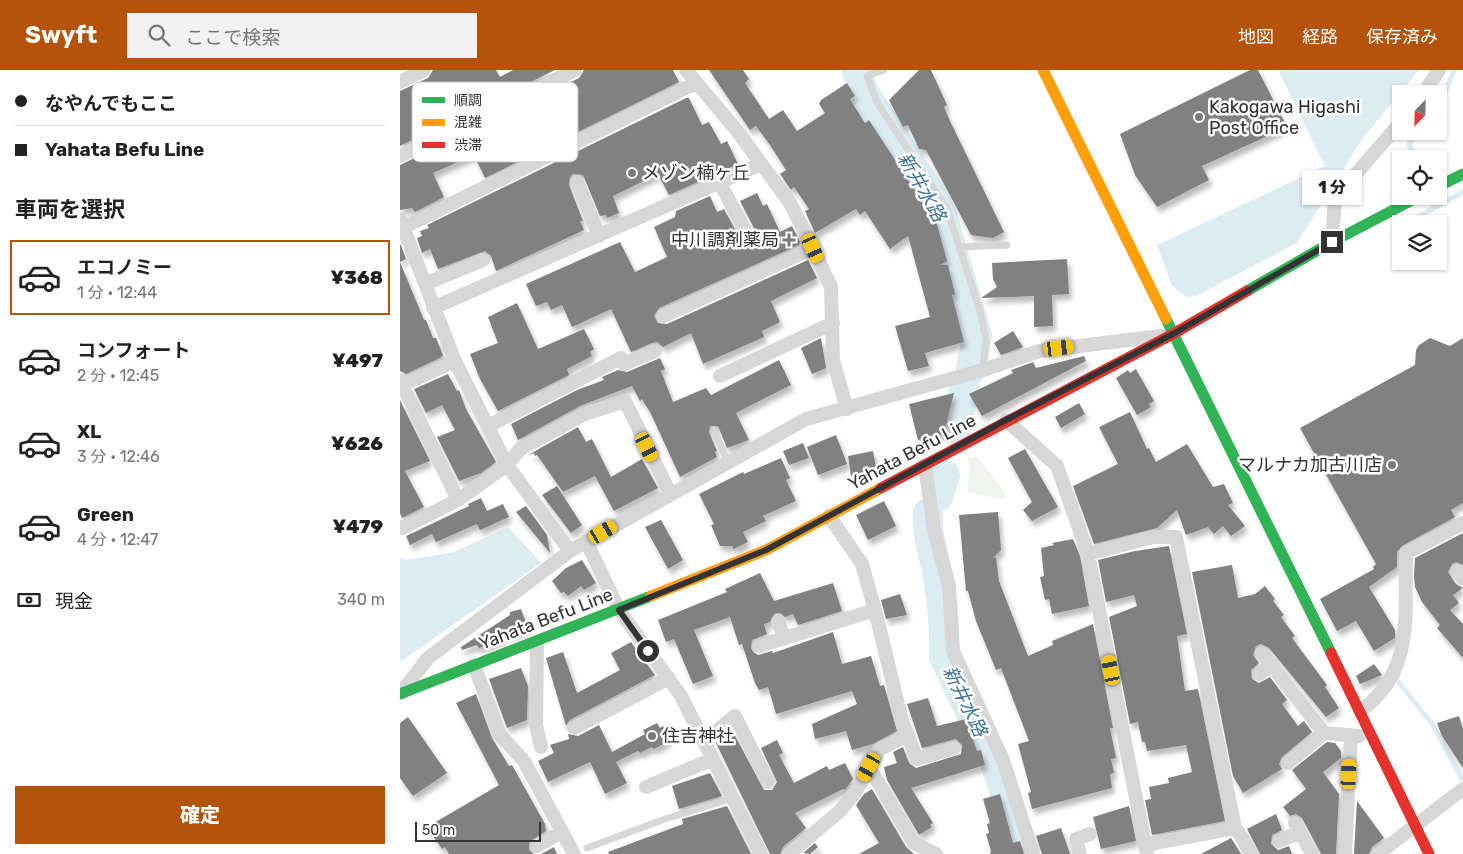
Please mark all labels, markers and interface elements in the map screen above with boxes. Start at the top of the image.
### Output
search box [127,13,477,58]
text: Swyft [25,21,97,49]
icon: search [145,21,173,49]
text: ここで検索 [185,26,280,49]
text: 地図 [1238,26,1274,48]
text: 経路 [1302,26,1338,48]
text: 保存済み [1366,26,1438,48]
legend [412,82,578,162]
north arrow [1392,85,1448,140]
map controls [1392,85,1447,270]
text: なやんでもここ [45,92,177,115]
text: 順調 [454,92,482,109]
place label: Kakogawa Higashi Post Office [1209,96,1360,139]
marker: Kakogawa Higashi Post Office [1193,111,1205,123]
text: 混雑 [454,114,482,131]
text: 渋滞 [454,137,482,154]
text: Yahata Befu Line [45,138,204,161]
water label: 新井水路 [893,148,952,227]
button: locate [1392,150,1447,205]
place label: メゾン楠ヶ丘 [642,162,750,184]
marker: メゾン楠ヶ丘 [626,167,638,179]
callout: 1 分 [1302,170,1362,204]
text: 1 分 [1318,178,1346,197]
text: 車両を選択 [15,196,125,223]
button: layers [1392,215,1447,270]
place label: 中川調剤薬局 [671,229,779,251]
car [800,231,825,265]
route end [1321,231,1343,253]
marker: 中川調剤薬局 [783,234,795,246]
icon: car [17,255,62,300]
text: エコノミー [77,256,172,279]
text: ¥368 [330,266,383,289]
text: 1 分 · 12:44 [77,283,157,302]
icon: car [17,338,62,383]
text: コンフォート [77,339,190,362]
car [1043,339,1074,357]
text: ¥497 [332,349,383,372]
text: 2 分 · 12:45 [77,366,159,385]
street label: Yahata Befu Line [844,409,980,495]
text: XL [77,420,101,443]
icon: car [17,421,62,466]
car [633,430,660,464]
text: ¥626 [331,432,383,455]
text: 3 分 · 12:46 [77,447,160,466]
place label: マルナカ加古川店 [1238,454,1382,476]
marker: マルナカ加古川店 [1386,459,1398,471]
text: Green [77,503,134,526]
icon: car [17,504,62,549]
text: ¥479 [332,515,383,538]
car [586,518,619,546]
text: 4 分 · 12:47 [77,530,158,549]
street label: Yahata Befu Line [476,583,616,655]
icon: cash [15,586,43,614]
text: 現金 [55,590,93,613]
text: 340 m [337,590,385,609]
route start [637,640,659,662]
car [1100,654,1121,686]
water label: 新井水路 [938,662,993,742]
place label: 住吉神社 [662,725,734,747]
marker: 住吉神社 [646,730,658,742]
car [855,750,882,784]
car [1340,759,1357,789]
button: 確定 [15,786,385,844]
scale bar [415,819,541,842]
text: 50 m [422,822,455,839]

